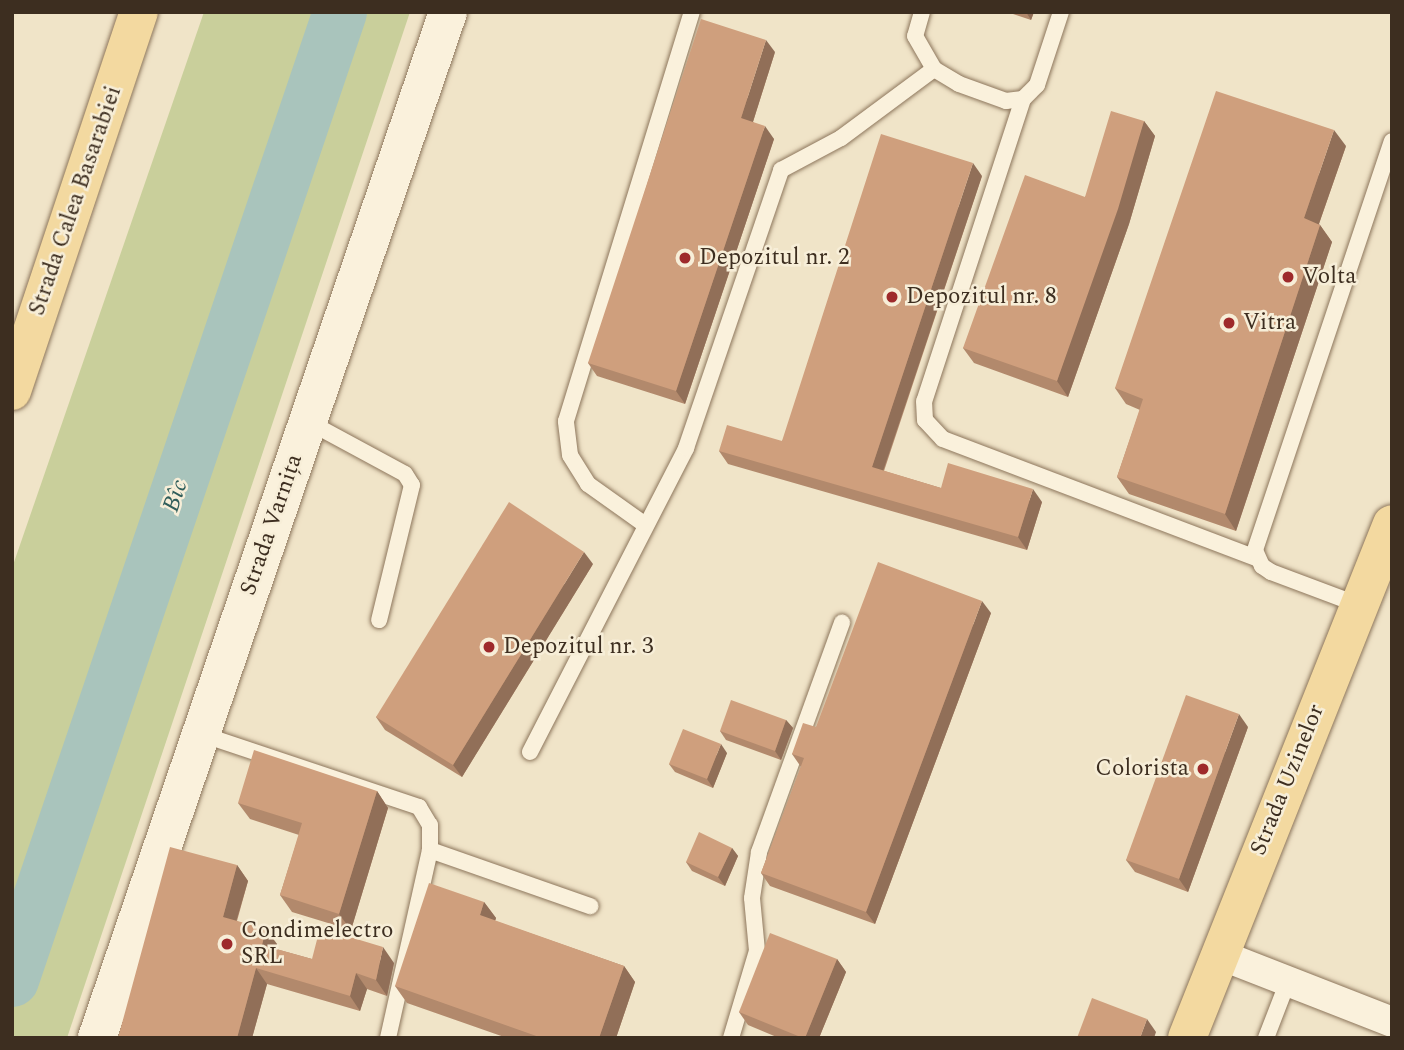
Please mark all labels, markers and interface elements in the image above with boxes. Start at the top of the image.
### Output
street label: Strada Calea Basarabiei [24,83,128,319]
place label: Depozitul nr. 2 [699,244,850,272]
marker: Depozitul nr. 2 [677,250,693,266]
place label: Volta [1302,263,1356,291]
marker: Volta [1280,269,1296,285]
place label: Depozitul nr. 8 [906,283,1057,311]
marker: Depozitul nr. 8 [884,289,900,305]
place label: Vitra [1243,309,1296,337]
marker: Vitra [1221,315,1237,331]
street label: Strada Varnița [235,451,309,599]
water label: Bîc [157,476,195,516]
place label: Depozitul nr. 3 [503,633,654,661]
marker: Depozitul nr. 3 [481,639,497,655]
street label: Strada Uzinelor [1245,700,1331,860]
place label: Colorista [1095,755,1189,783]
marker: Colorista [1195,761,1211,777]
place label: Condimelectro SRL [241,917,393,971]
marker: Condimelectro SRL [219,936,235,952]

